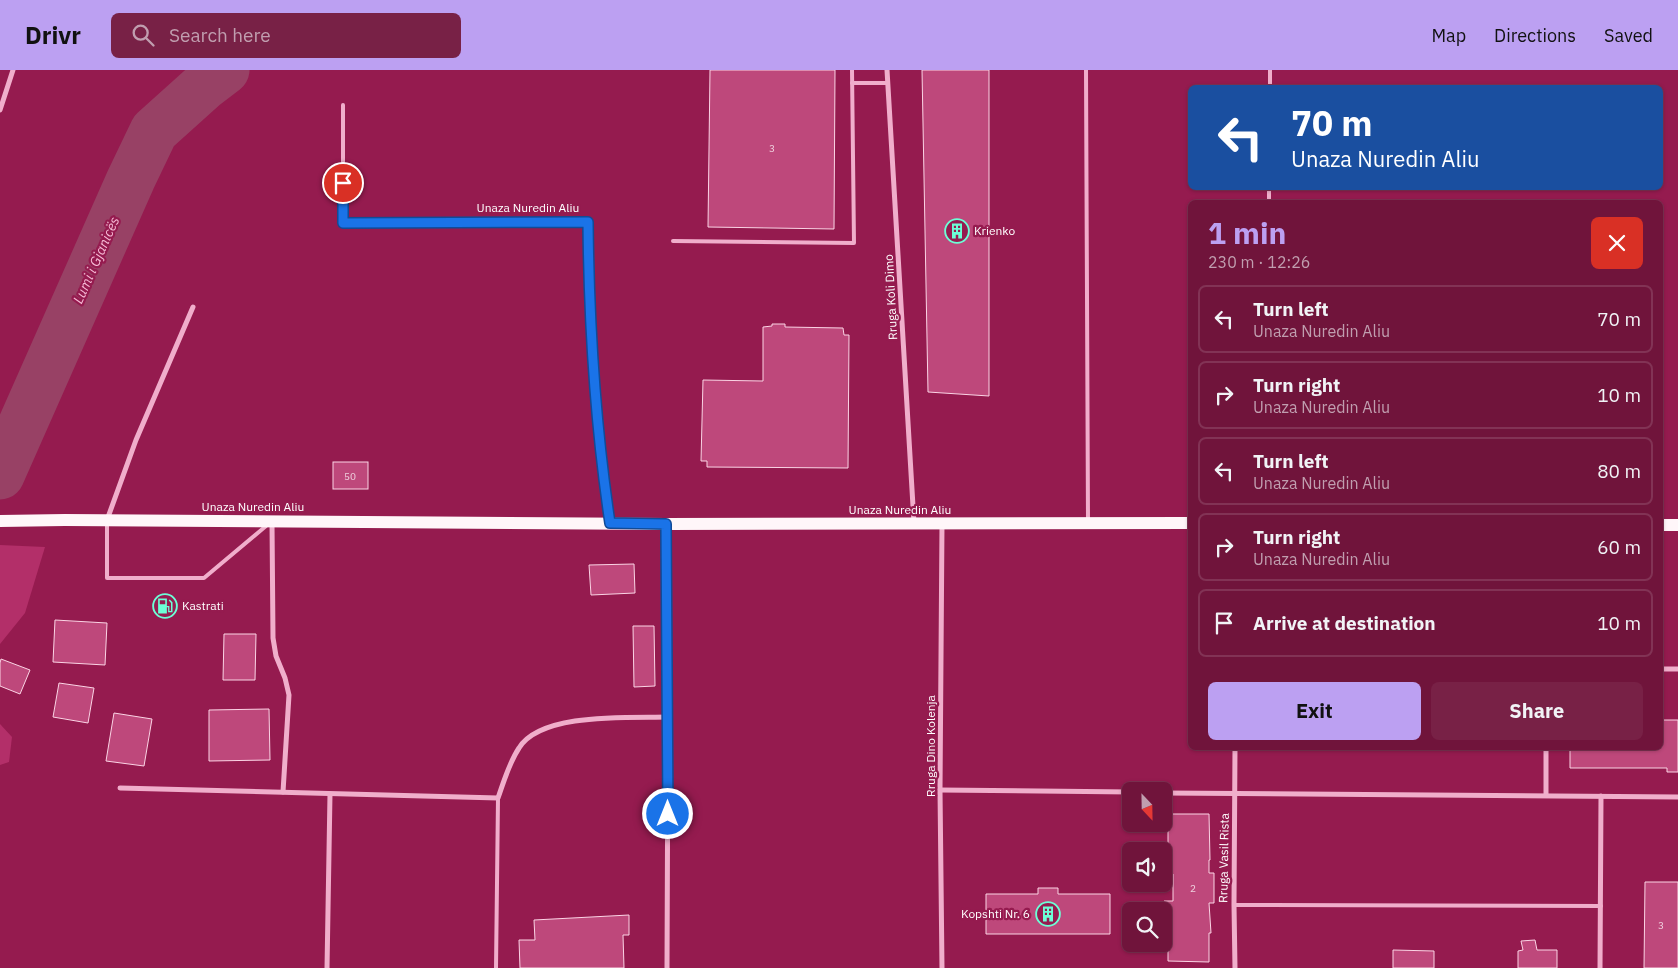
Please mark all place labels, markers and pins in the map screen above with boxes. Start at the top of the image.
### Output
pin [322,162,364,204]
building icon: Krienko [944,218,970,244]
place label: Krienko [974,223,1015,238]
fuel station icon: Kastrati [152,593,178,619]
place label: Kastrati [182,598,224,613]
building icon: Kopshti Nr. 6 [1035,901,1061,927]
place label: Kopshti Nr. 6 [961,906,1030,921]

